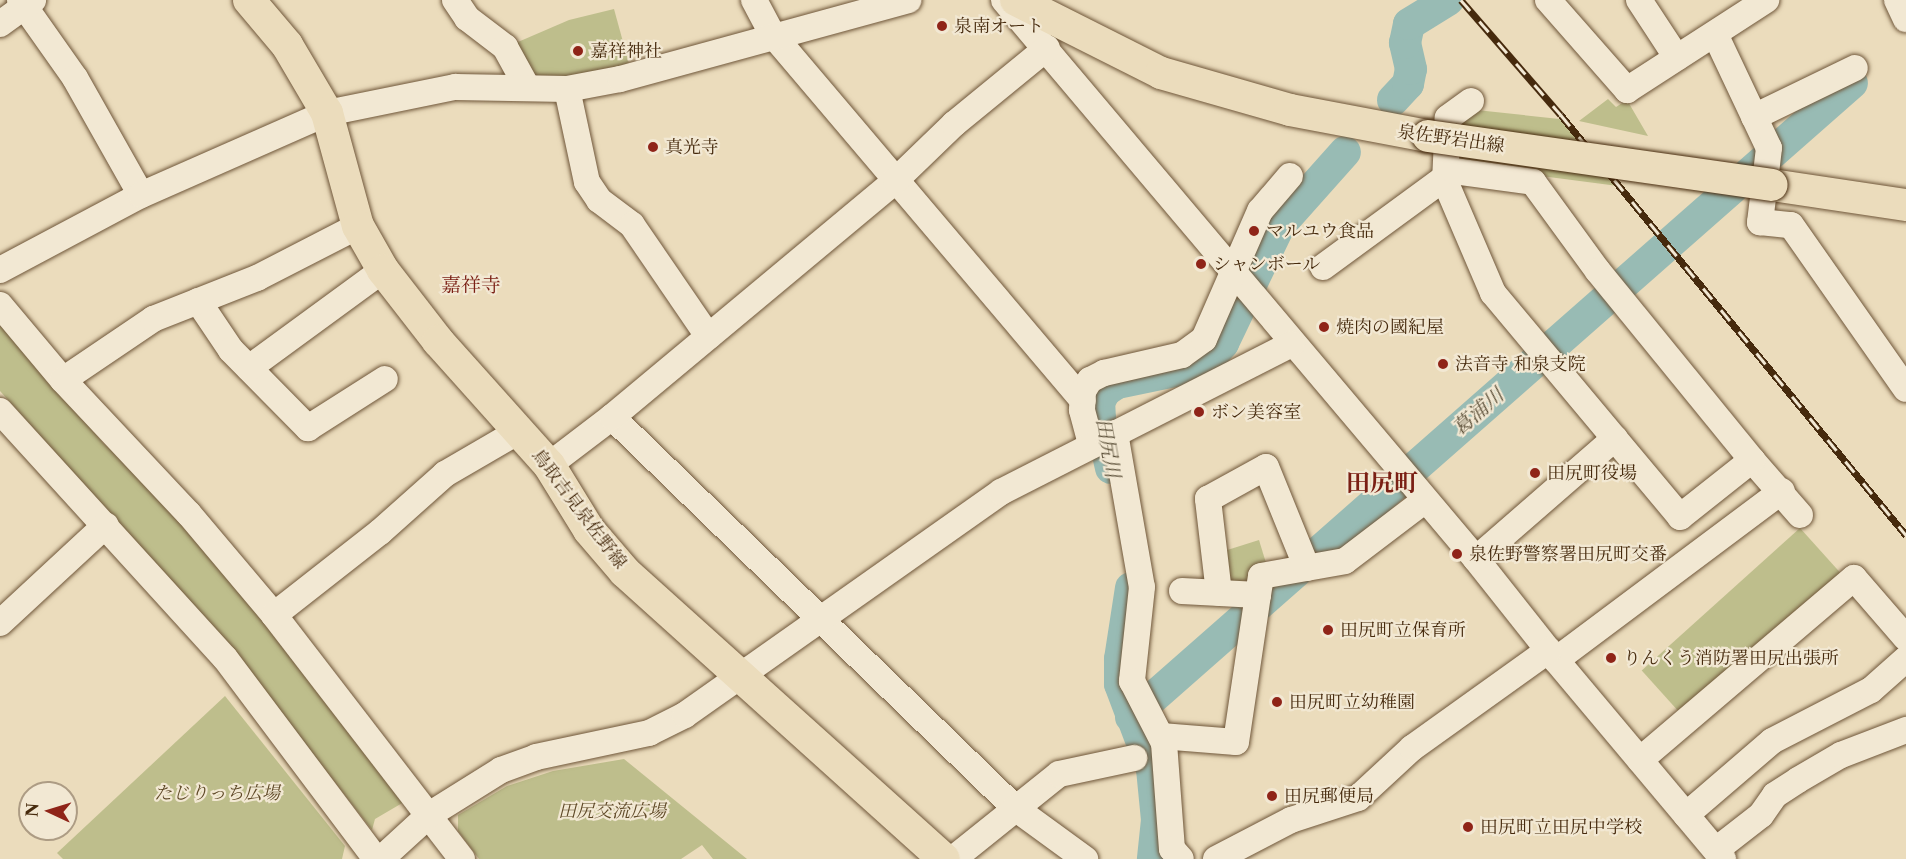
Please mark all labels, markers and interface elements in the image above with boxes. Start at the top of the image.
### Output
place label: 泉南オート [954,15,1044,37]
marker: 泉南オート [935,19,949,33]
place label: 嘉祥神社 [590,40,662,62]
marker: 嘉祥神社 [571,44,585,58]
street label: 泉佐野岩出線 [1396,121,1506,157]
place label: 真光寺 [665,136,719,158]
marker: 真光寺 [646,140,660,154]
place label: マルユウ食品 [1266,220,1374,242]
marker: マルユウ食品 [1247,224,1261,238]
place label: シャンボール [1213,253,1321,275]
marker: シャンボール [1194,257,1208,271]
district label: 嘉祥寺 [441,273,501,297]
place label: 焼肉の國紀屋 [1336,316,1444,338]
marker: 焼肉の國紀屋 [1317,320,1331,334]
place label: 法音寺 和泉支院 [1455,353,1586,375]
marker: 法音寺 和泉支院 [1436,357,1450,371]
water label: 葛浦川 [1447,383,1509,441]
place label: ボン美容室 [1211,401,1301,423]
marker: ボン美容室 [1192,405,1206,419]
water label: 田尻川 [1091,416,1125,480]
street label: 鳥取吉見泉佐野線 [527,445,631,573]
place label: 田尻町役場 [1547,462,1637,484]
marker: 田尻町役場 [1528,466,1542,480]
district label: 田尻町 [1346,469,1418,497]
place label: 泉佐野警察署田尻町交番 [1469,543,1667,565]
marker: 泉佐野警察署田尻町交番 [1450,547,1464,561]
place label: 田尻町立保育所 [1340,619,1466,641]
marker: 田尻町立保育所 [1321,623,1335,637]
place label: りんくう消防署田尻出張所 [1623,647,1839,669]
marker: りんくう消防署田尻出張所 [1604,651,1618,665]
place label: 田尻町立幼稚園 [1289,691,1415,713]
marker: 田尻町立幼稚園 [1270,695,1284,709]
north arrow [18,781,78,841]
park label: たじりっち広場 [154,782,280,804]
place label: 田尻郵便局 [1284,785,1374,807]
marker: 田尻郵便局 [1265,789,1279,803]
park label: 田尻交流広場 [558,800,666,822]
text: N [22,802,42,818]
place label: 田尻町立田尻中学校 [1480,816,1642,838]
marker: 田尻町立田尻中学校 [1461,820,1475,834]

